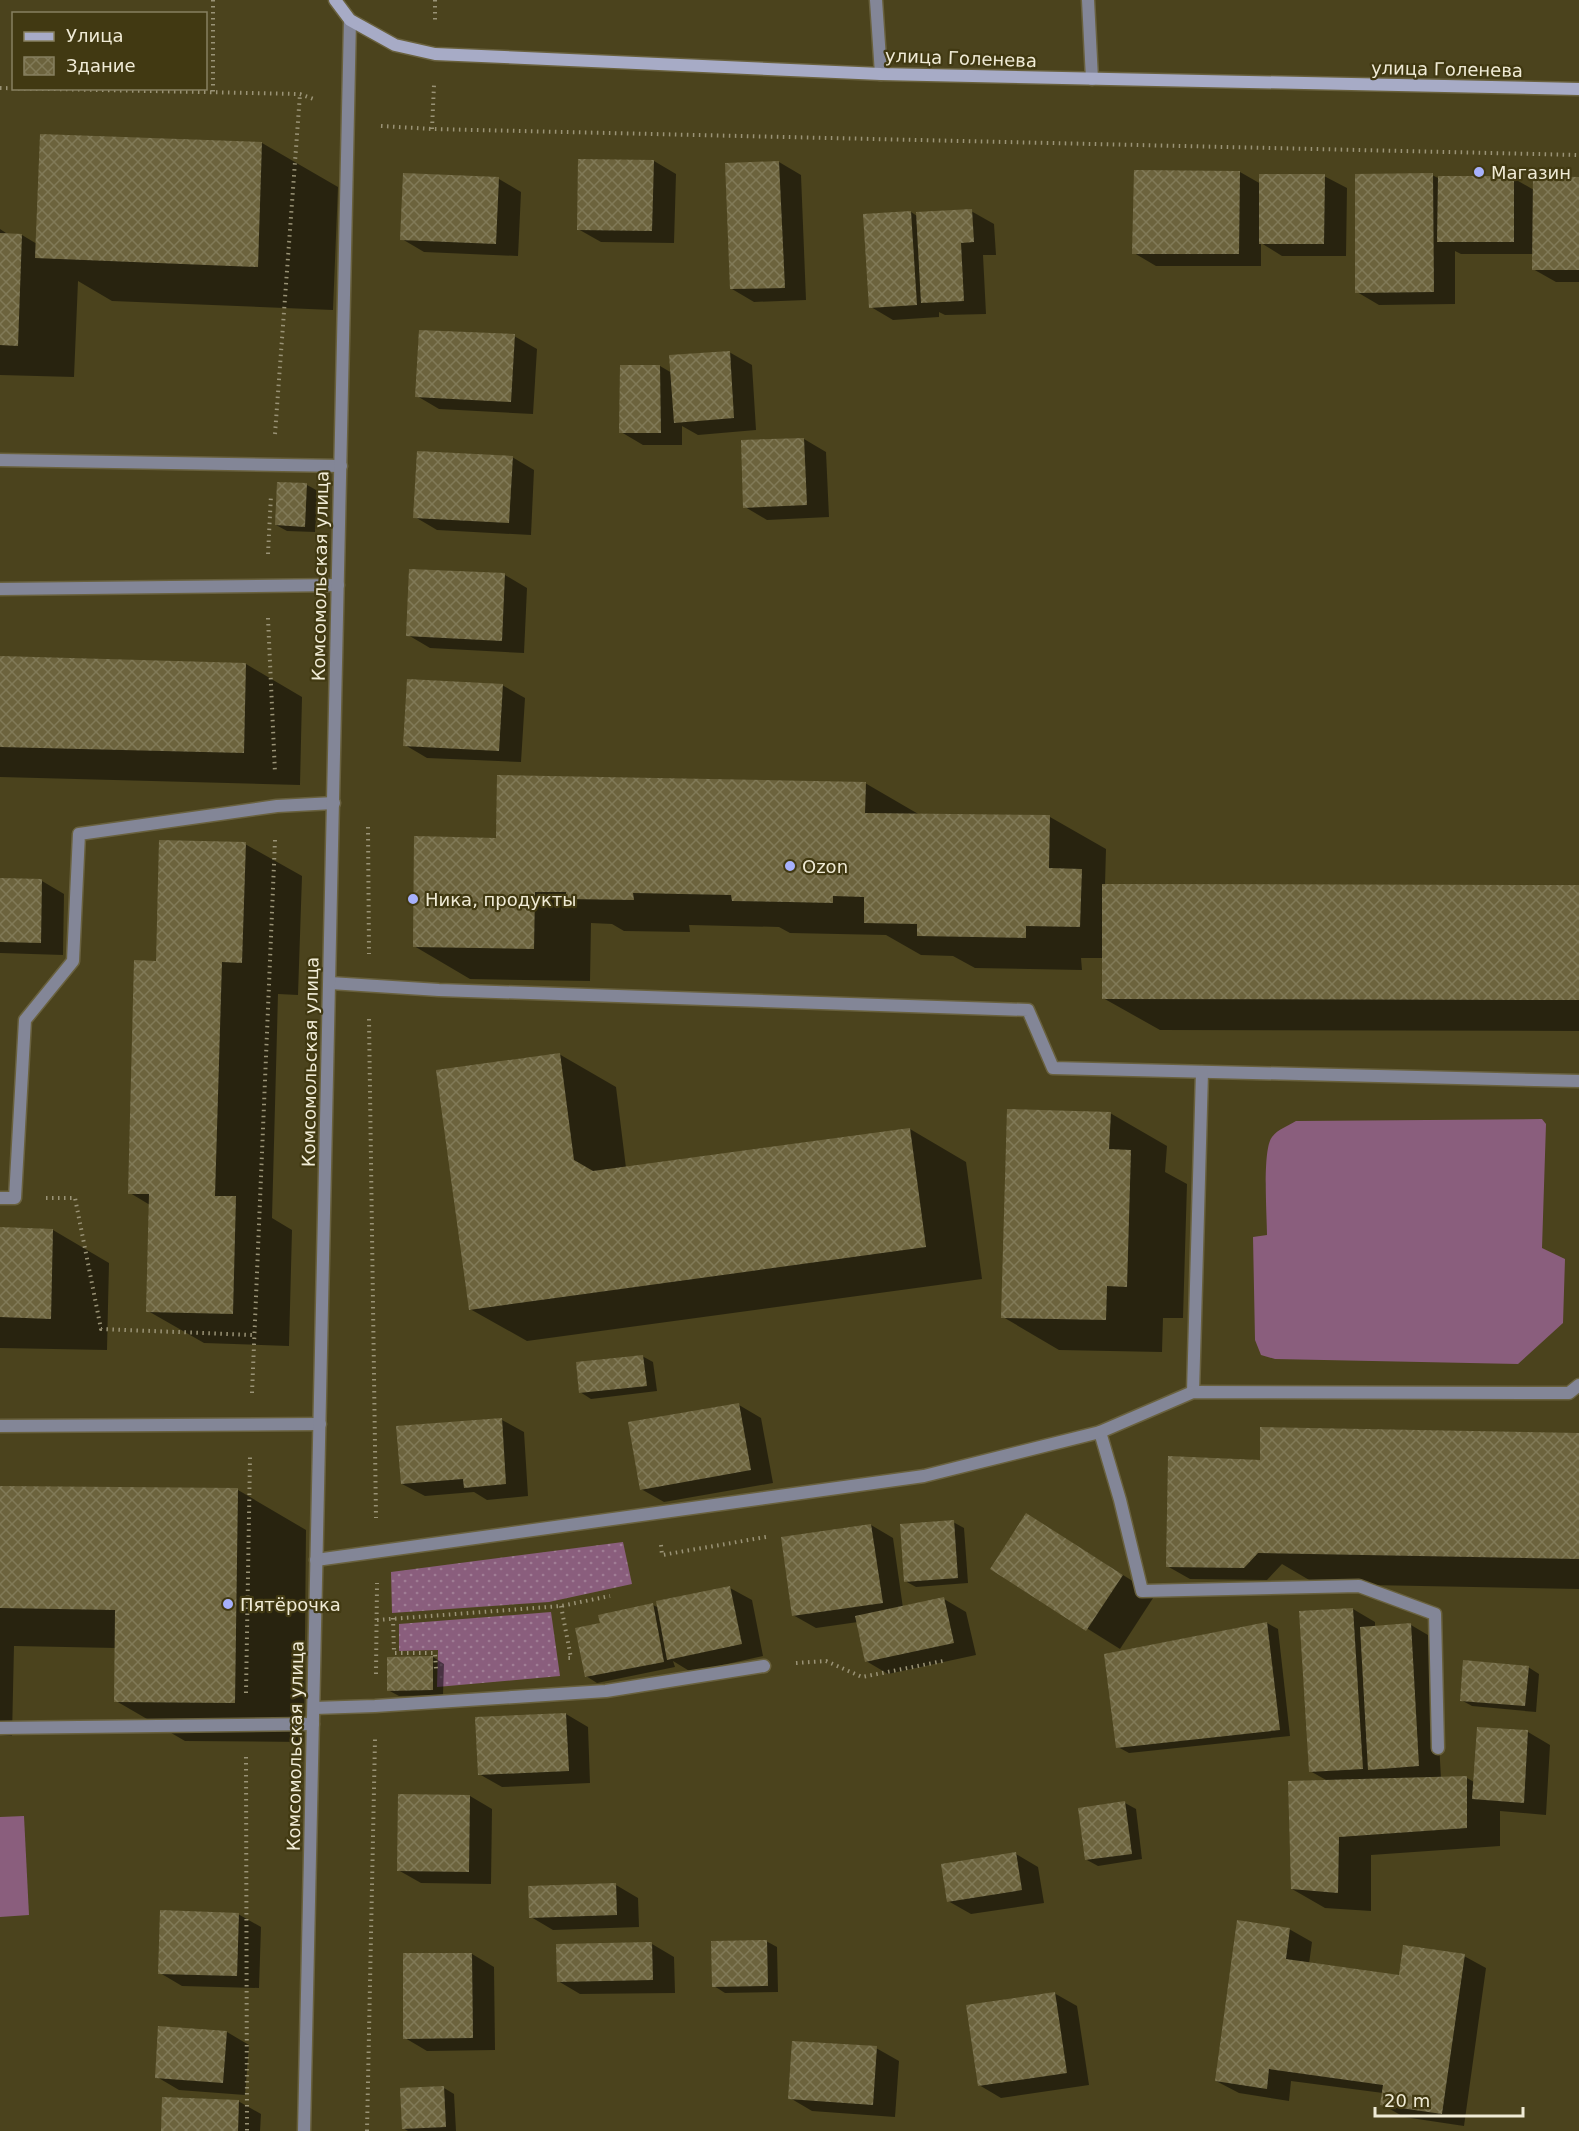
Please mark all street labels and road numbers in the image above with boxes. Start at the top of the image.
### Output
street label: улица Голенева [885,45,1037,71]
street label: улица Голенева [1371,57,1523,81]
street label: Комсомольская улица [308,471,332,681]
street label: Комсомольская улица [298,957,322,1167]
street label: Комсомольская улица [283,1641,307,1851]

